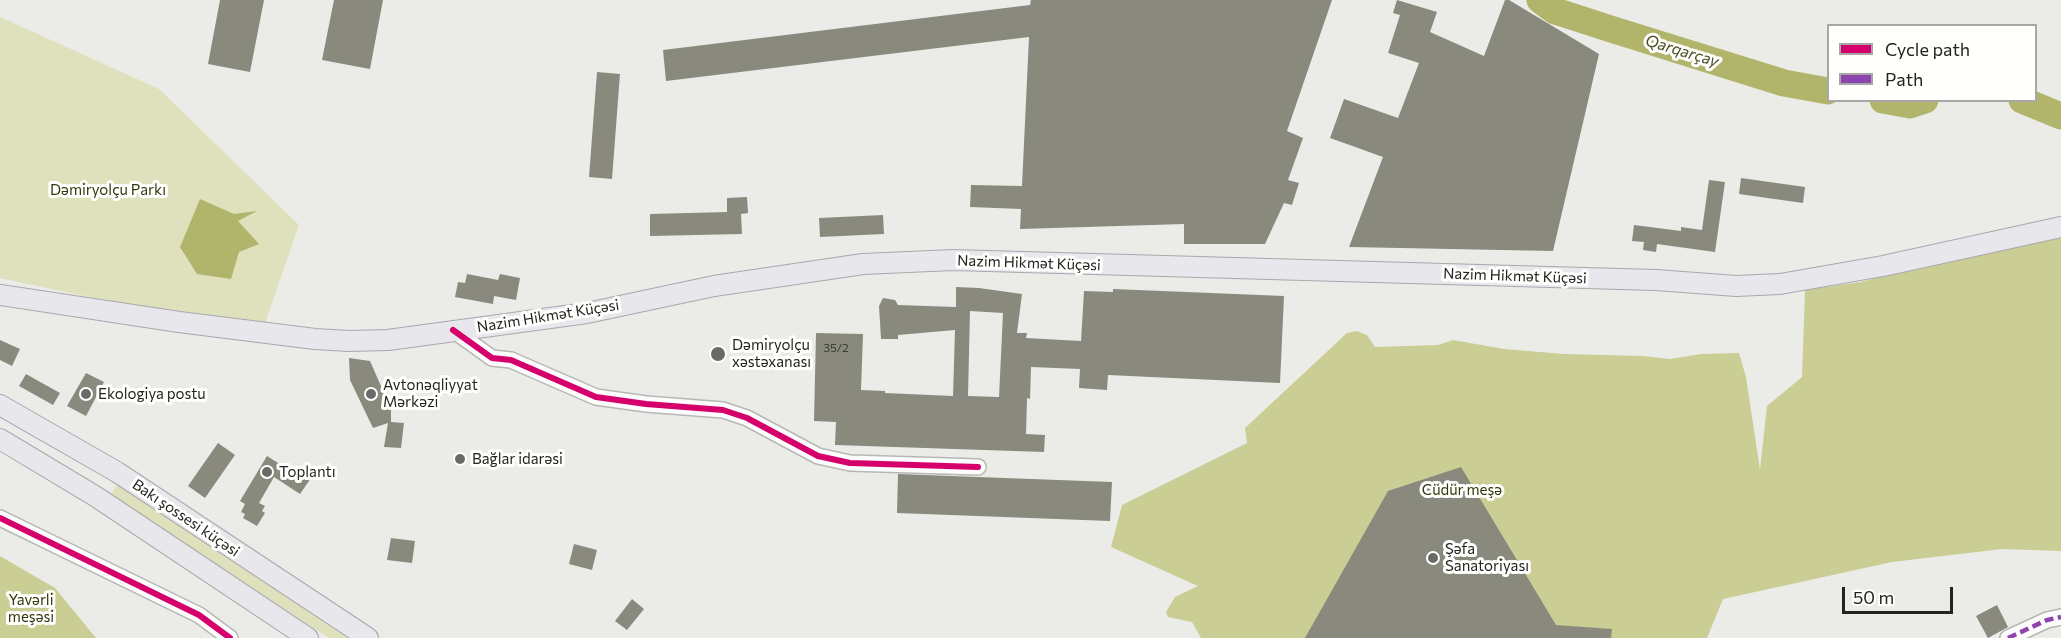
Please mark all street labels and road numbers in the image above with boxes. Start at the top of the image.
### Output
street label: Nazim Hikmət Küçəsi [957,251,1101,275]
street label: Nazim Hikmət Küçəsi [1443,264,1587,288]
street label: Nazim Hikmət Küçəsi [476,296,620,336]
street label: Bakı şossesi küçəsi [129,475,243,561]

